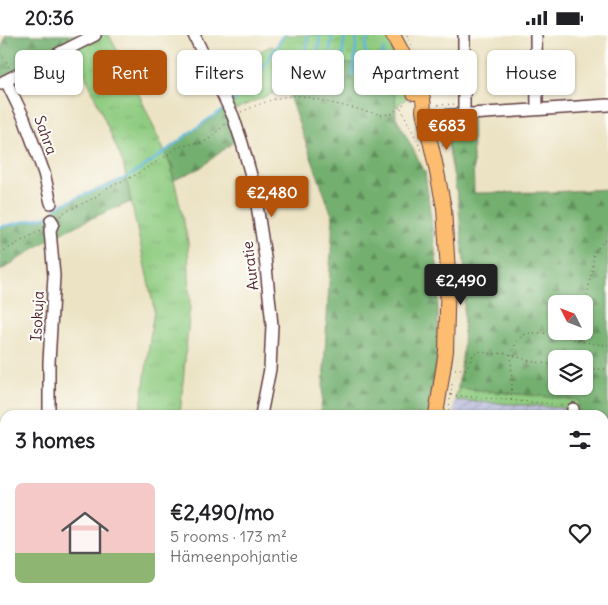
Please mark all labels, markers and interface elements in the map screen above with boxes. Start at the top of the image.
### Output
text: 20:36 [25,6,74,30]
chip: Buy [15,50,83,95]
chip: Rent [93,50,167,95]
chip: Filters [177,50,262,95]
chip: New [272,50,344,95]
chip: Apartment [354,50,477,95]
chip: House [487,50,575,95]
pin: €683 [417,109,477,151]
street label: Sahra [30,113,62,157]
text: €683 [428,115,466,135]
pin: €2,480 [231,175,313,218]
text: €2,480 [246,182,298,202]
street label: Auratie [238,240,262,292]
pin: €2,490 [420,263,502,306]
text: €2,490 [435,270,487,290]
street label: Isokuja [26,290,48,342]
north arrow [548,295,592,340]
map controls [548,295,593,395]
button: layers [548,350,593,395]
icon: filters [566,426,594,454]
text: 3 homes [15,427,95,454]
text: €2,490/mo [170,499,274,526]
icon: home [55,503,115,563]
icon: heart [566,519,594,547]
text: 5 rooms · 173 m² [170,526,287,546]
text: Hämeenpohjantie [170,546,298,566]

